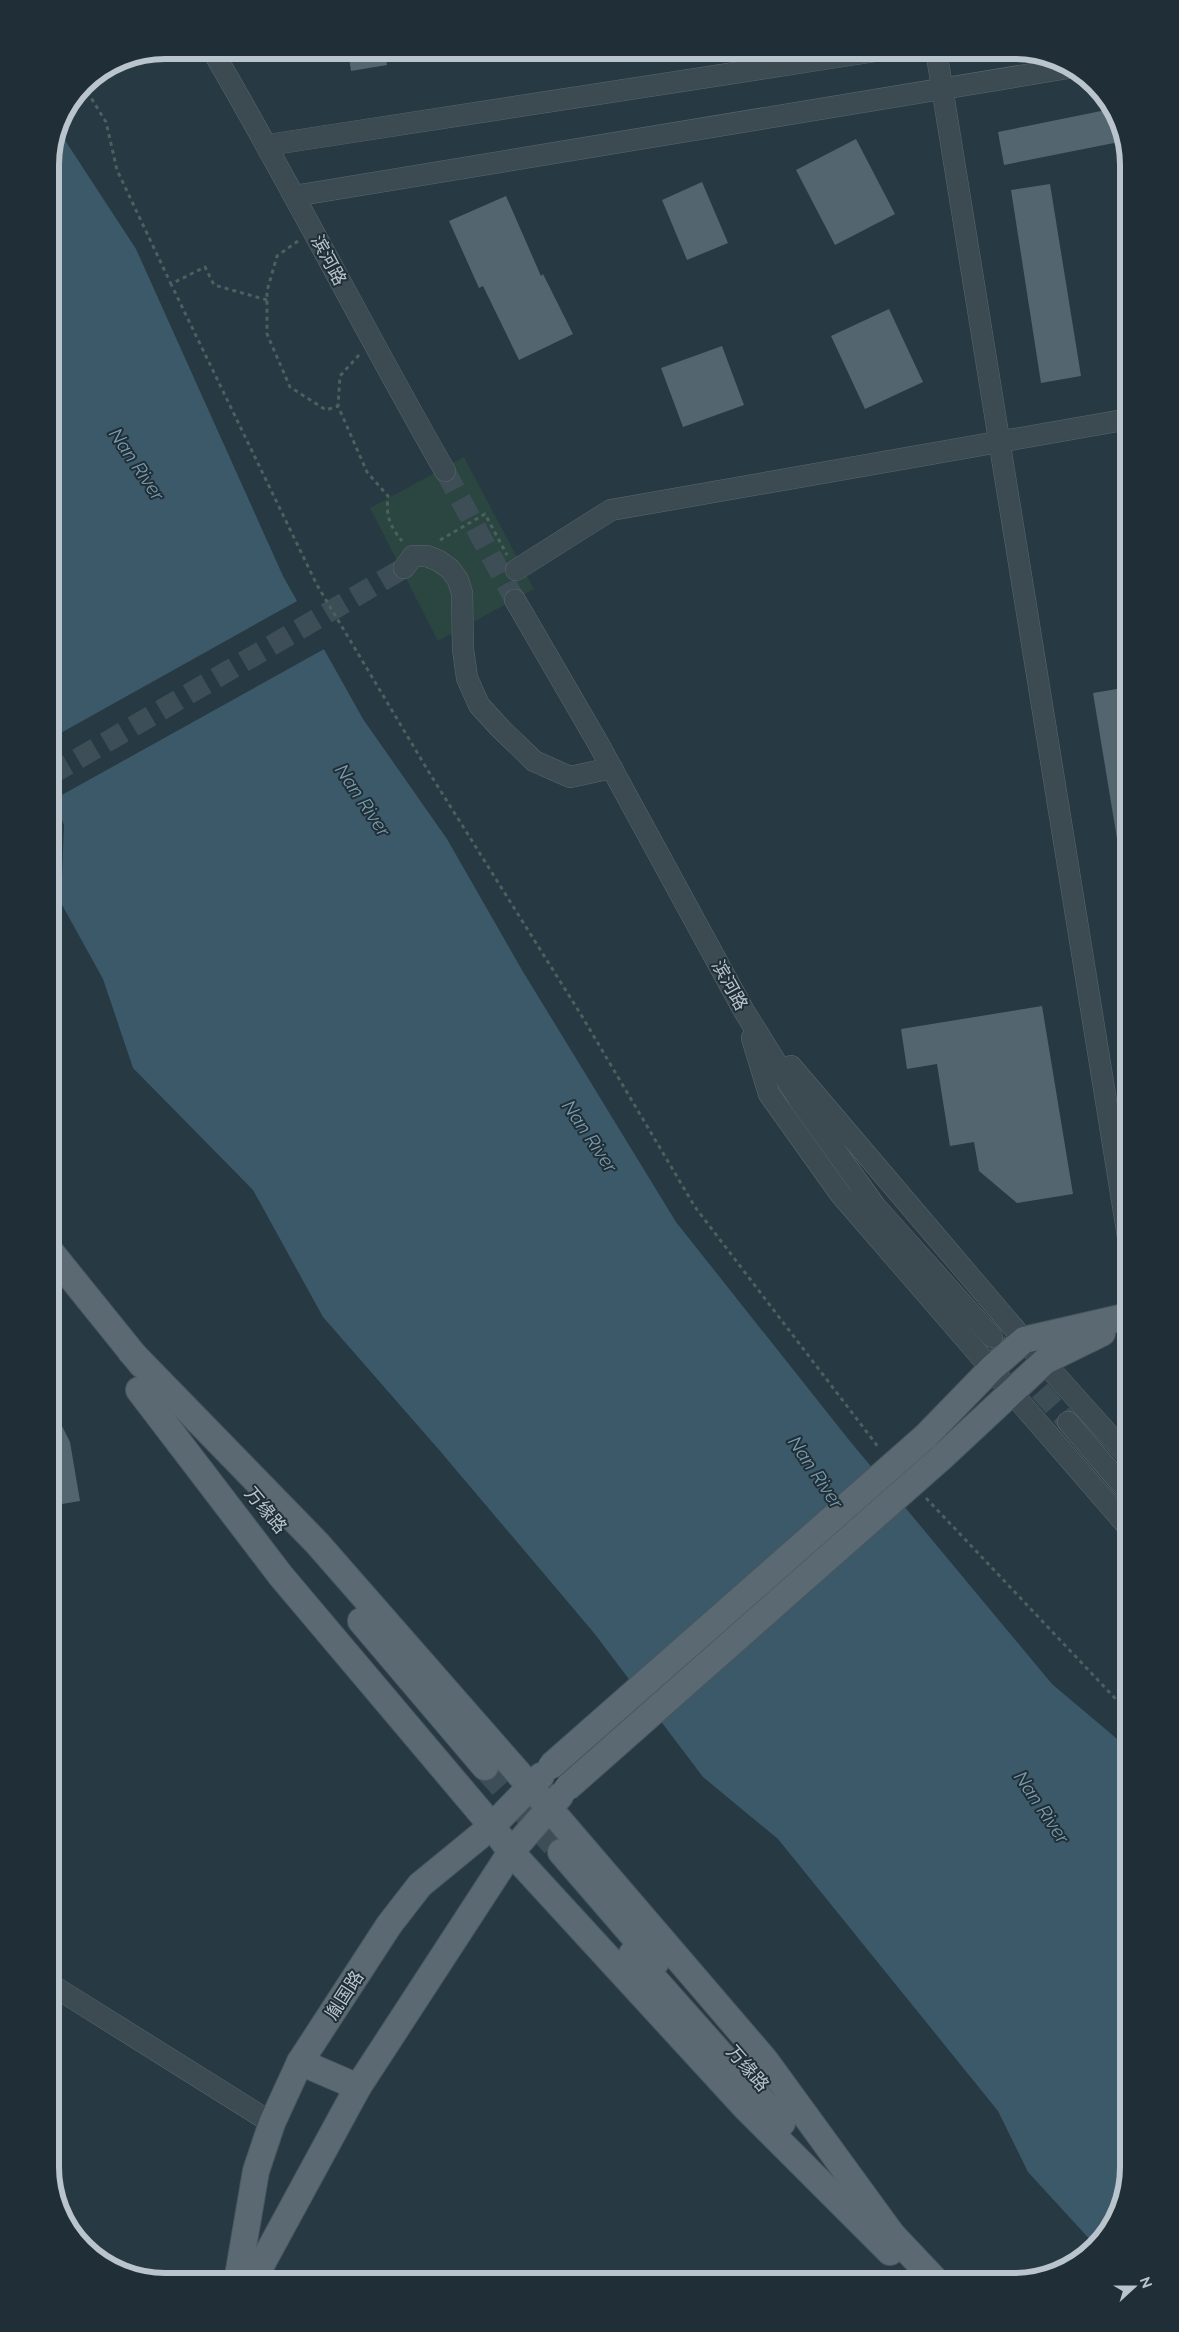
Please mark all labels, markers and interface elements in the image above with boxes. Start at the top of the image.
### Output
street label: 滨河路 [307,231,351,289]
water label: Nan River [105,424,170,506]
water label: Nan River [331,760,396,842]
street label: 滨河路 [708,956,752,1014]
water label: Nan River [558,1096,623,1178]
water label: Nan River [784,1432,849,1514]
street label: 万缘路 [241,1483,291,1537]
water label: Nan River [1010,1767,1075,1849]
street label: 胤国路 [320,1967,368,2023]
street label: 万缘路 [722,2041,774,2095]
north arrow [1109,2262,1159,2312]
text: N [1137,2274,1156,2290]

